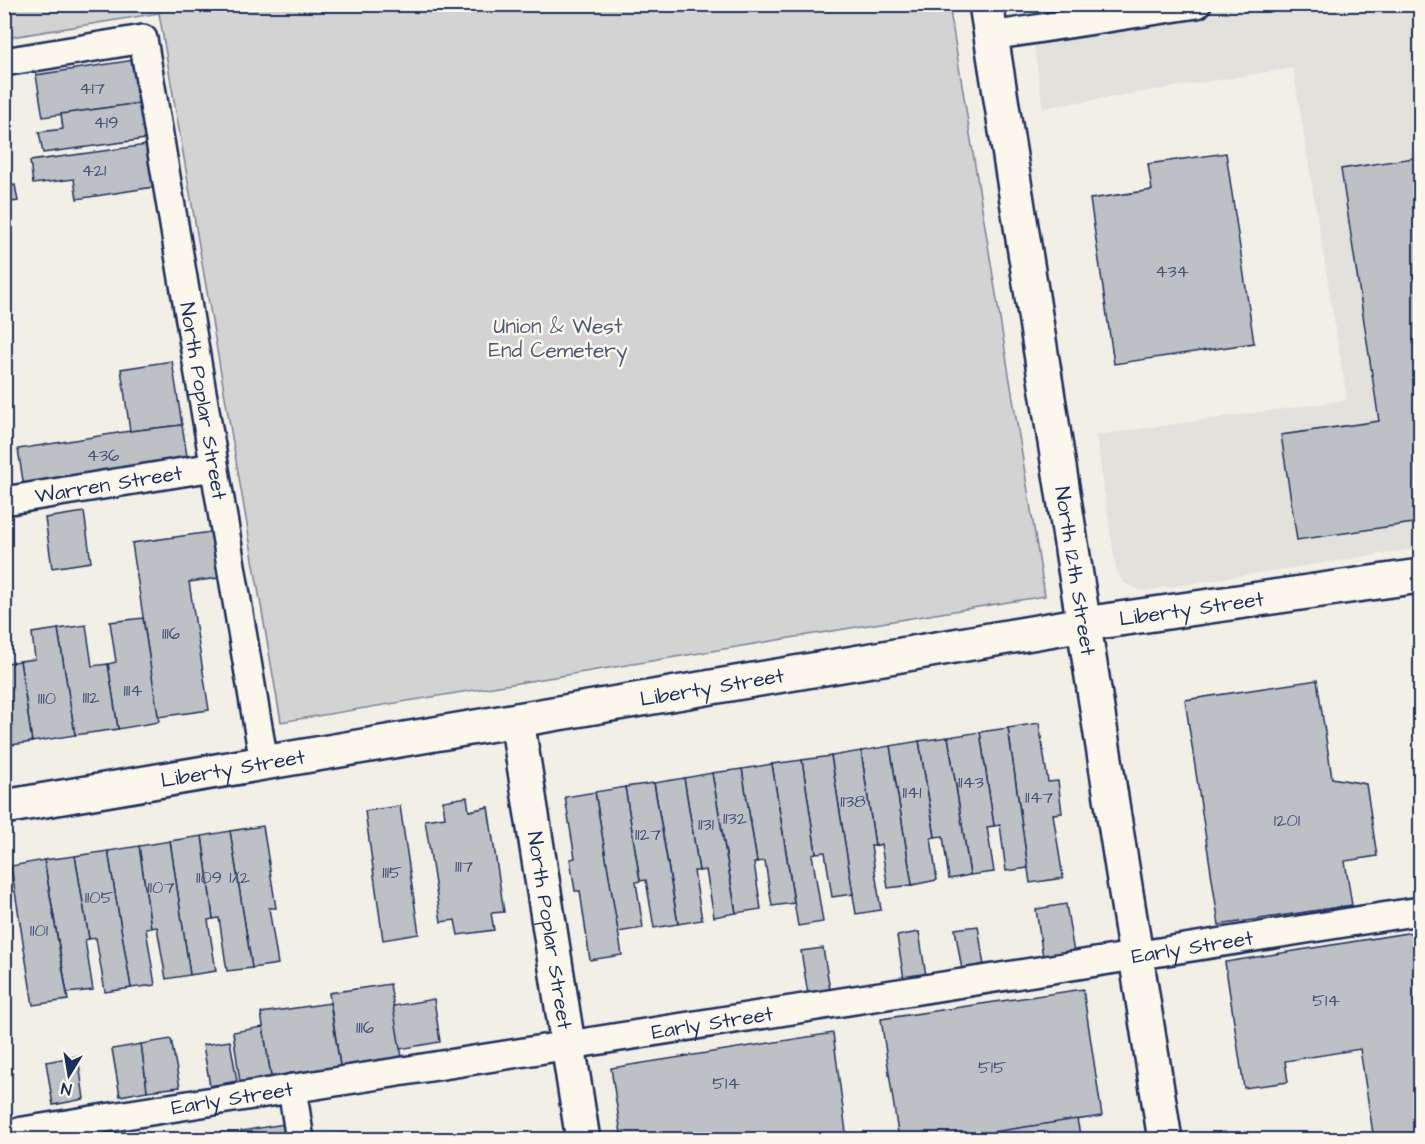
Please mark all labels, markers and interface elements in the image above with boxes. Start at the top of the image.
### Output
house number: 417 [79,76,105,101]
house number: 419 [94,110,118,135]
house number: 421 [82,158,106,183]
house number: 434 [1155,259,1189,284]
street label: North Poplar Street [173,300,234,502]
park label: Union & West End Cemetery [488,312,628,367]
house number: 436 [87,443,119,468]
street label: Warren Street [33,458,185,510]
street label: North 12th Street [1048,484,1103,658]
street label: Liberty Street [1117,584,1266,633]
house number: 1116 [162,621,180,646]
street label: Liberty Street [638,660,787,714]
house number: 1114 [123,678,143,703]
house number: 1112 [82,685,100,710]
house number: 1110 [38,686,56,711]
street label: Liberty Street [158,742,308,795]
house number: 1143 [958,770,984,795]
house number: 1141 [902,780,922,805]
house number: 1147 [1025,785,1053,810]
house number: 1138 [840,789,866,814]
house number: 1132 [723,806,748,831]
house number: 1201 [1274,808,1300,833]
house number: 1131 [698,812,714,837]
house number: 1127 [635,822,661,847]
street label: North Poplar Street [520,830,580,1032]
house number: 1117 [455,854,473,879]
house number: 1115 [382,860,402,885]
house number: 1109 1/2 [196,865,251,890]
house number: 1107 [147,875,175,900]
house number: 1105 [85,885,114,910]
house number: 1101 [30,918,48,943]
street label: Early Street [1129,923,1256,971]
house number: 514 [1312,988,1340,1013]
street label: Early Street [649,999,776,1046]
house number: 1116 [356,1015,374,1040]
north arrow [39,1045,99,1105]
house number: 515 [978,1055,1006,1080]
house number: 514 [712,1071,740,1096]
street label: Early Street [169,1074,296,1122]
text: N [59,1077,73,1100]

